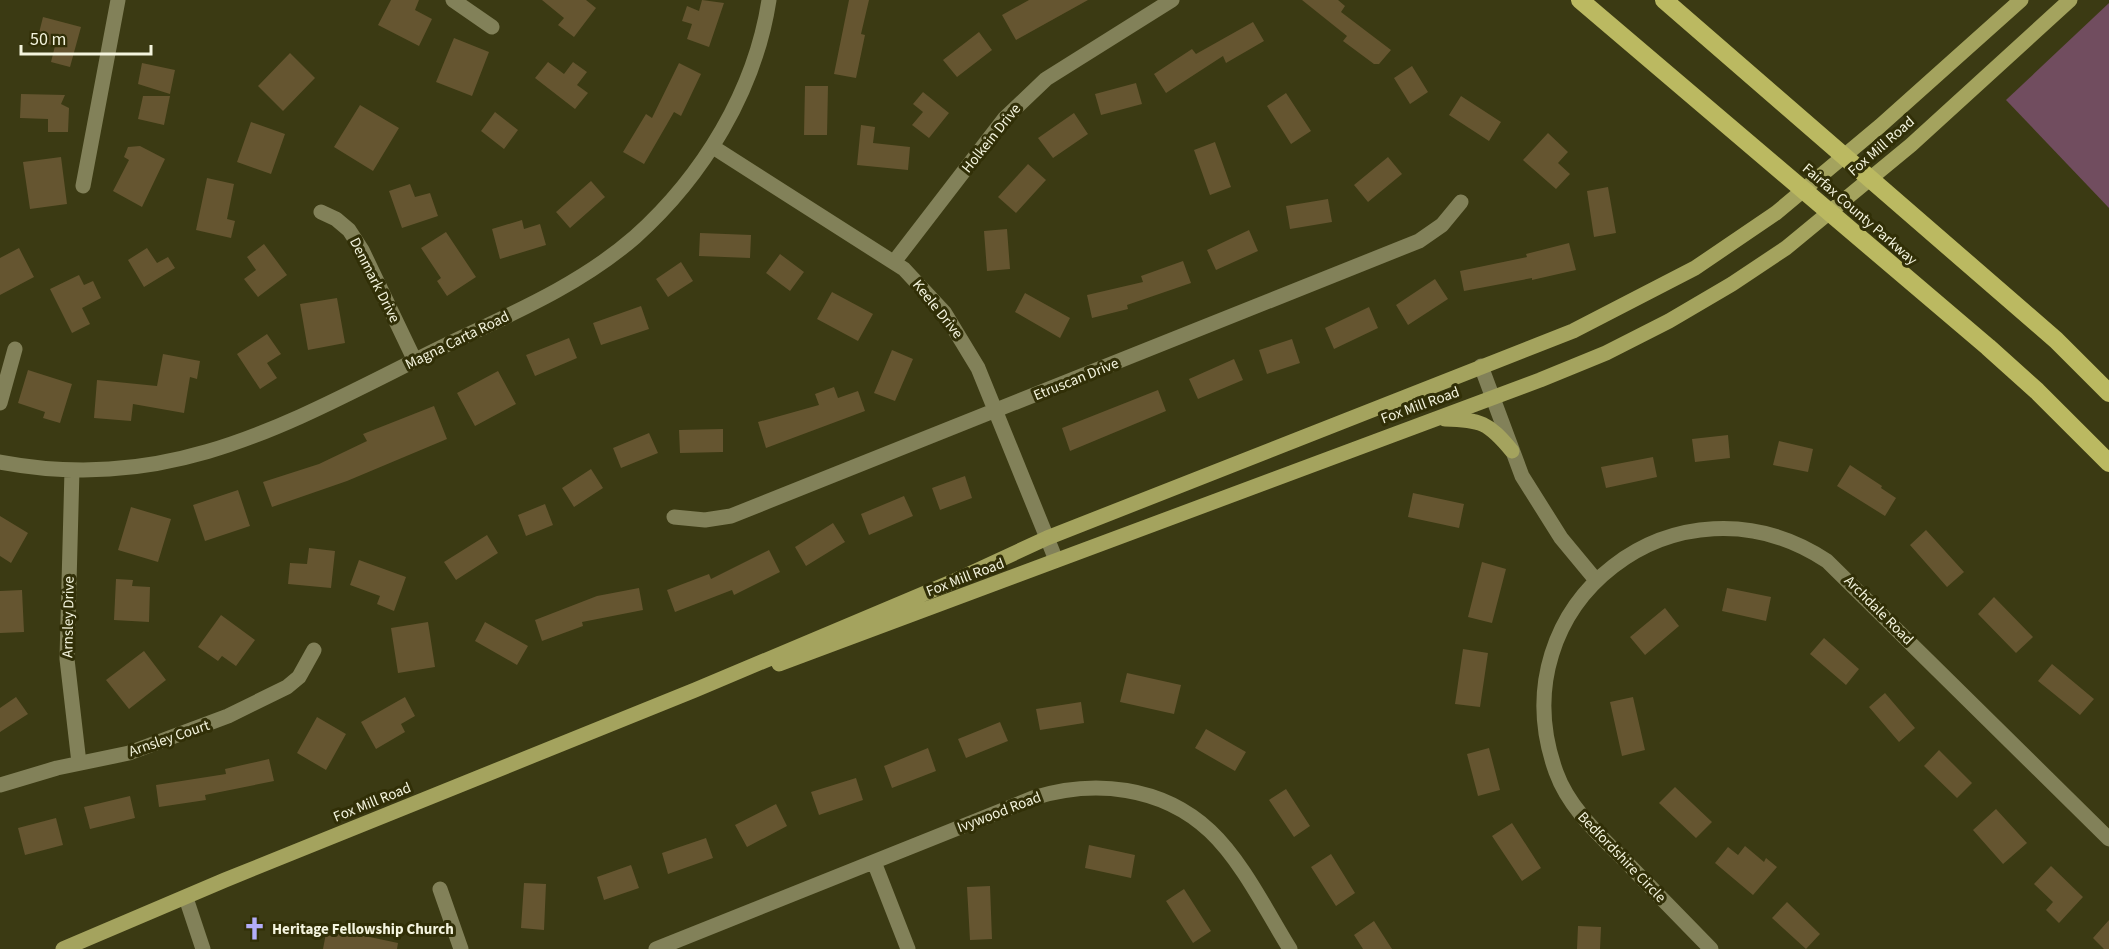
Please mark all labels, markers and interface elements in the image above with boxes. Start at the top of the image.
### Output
scale bar [21,18,152,56]
text: 50 m [30,27,66,52]
street label: Holkein Drive [957,99,1026,177]
street label: Fox Mill Road [1843,111,1919,181]
street label: Fairfax County Parkway [1798,159,1922,270]
street label: Denmark Drive [344,234,405,326]
street label: Keele Drive [907,275,968,343]
street label: Magna Carta Road [402,306,513,375]
street label: Etruscan Drive [1030,353,1122,406]
street label: Fox Mill Road [1378,382,1462,429]
street label: Fox Mill Road [923,553,1007,602]
street label: Archdale Road [1839,571,1918,650]
street label: Arnsley Drive [57,576,80,658]
street label: Arnsley Court [126,715,212,762]
street label: Fox Mill Road [330,777,414,828]
street label: Ivywood Road [954,787,1044,838]
street label: Bedfordshire Circle [1573,807,1671,908]
church icon: Heritage Fellowship Church [241,916,267,942]
place label: Heritage Fellowship Church [272,919,454,940]

